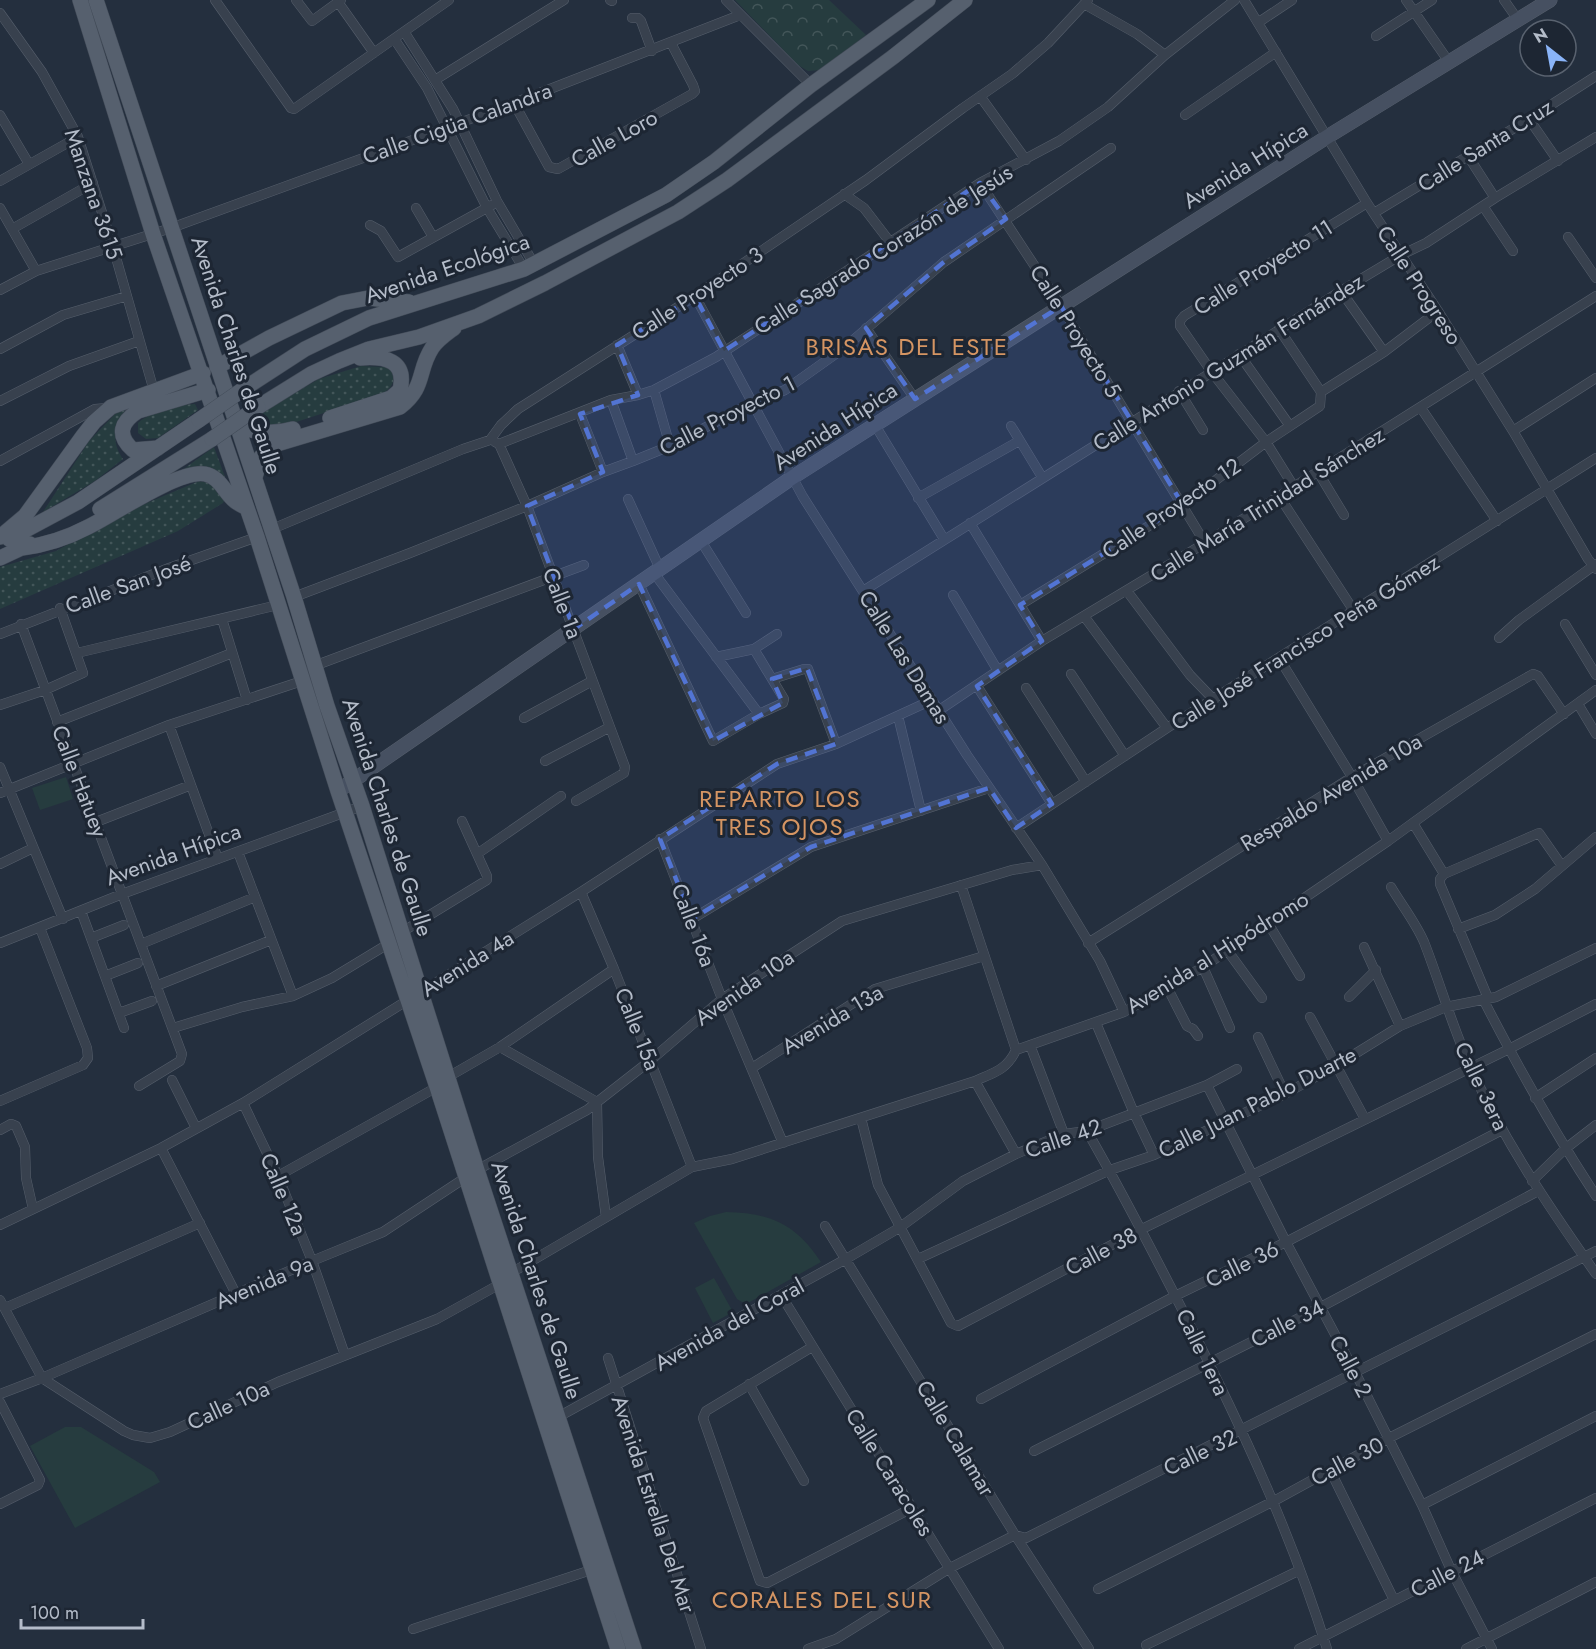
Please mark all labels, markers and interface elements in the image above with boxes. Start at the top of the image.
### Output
north arrow [1518,18,1578,78]
text: N [1529,22,1552,49]
street label: Calle Cigüa Calandra [358,74,556,172]
street label: Calle Santa Cruz [1411,90,1559,200]
street label: Calle Loro [565,101,663,175]
street label: Avenida Hípica [1176,114,1314,216]
street label: Manzana 3615 [57,124,131,264]
street label: Calle Sagrado Corazón de Jesús [747,156,1019,342]
street label: Calle Proyecto 11 [1187,211,1339,323]
street label: Calle Progreso [1369,219,1471,351]
street label: Avenida Ecológica [360,225,534,311]
street label: Avenida Charles de Gaulle [183,232,291,478]
street label: Calle Proyecto 3 [625,238,769,348]
street label: Calle Proyecto 5 [1022,258,1130,404]
street label: Calle Antonio Guzmán Fernández [1086,265,1370,459]
district label: BRISAS DEL ESTE [806,329,1008,364]
street label: Calle Proyecto 1 [653,367,801,463]
street label: Avenida Hípica [767,374,903,478]
street label: Calle María Trinidad Sánchez [1143,419,1391,589]
street label: Calle Proyecto 12 [1095,450,1247,566]
street label: Calle San José [61,546,195,622]
street label: Calle José Francisco Peña Gómez [1165,546,1445,738]
street label: Calle 1a [535,563,591,643]
street label: Calle Las Damas [851,584,959,730]
street label: Avenida Charles de Gaulle [334,694,442,940]
street label: Calle Hatuey [44,720,116,842]
street label: Respaldo Avenida 10a [1234,725,1428,859]
district label: REPARTO LOS TRES OJOS [699,781,861,844]
street label: Avenida Hípica [101,815,245,893]
street label: Calle 16a [663,879,725,971]
street label: Avenida al Hipódromo [1119,883,1315,1021]
street label: Avenida 4a [414,922,520,1004]
street label: Avenida 10a [688,941,800,1033]
street label: Avenida 13a [775,976,889,1062]
street label: Calle 15a [607,983,669,1075]
street label: Calle 3era [1447,1036,1517,1136]
street label: Calle Juan Pablo Duarte [1152,1038,1362,1166]
street label: Calle 42 [1020,1110,1106,1166]
street label: Calle 12a [252,1148,316,1240]
street label: Avenida Charles de Gaulle [483,1157,591,1403]
street label: Calle 38 [1059,1219,1143,1283]
street label: Calle 36 [1200,1232,1284,1296]
street label: Avenida 9a [210,1247,318,1317]
street label: Avenida del Coral [648,1270,810,1378]
street label: Calle 34 [1245,1291,1329,1355]
street label: Calle 1era [1168,1303,1238,1401]
street label: Calle 2 [1321,1329,1381,1403]
street label: Calle 10a [182,1372,274,1438]
street label: Calle Calamar [909,1374,1003,1502]
street label: Avenida Estrella Del Mar [604,1391,704,1617]
street label: Calle Caracoles [838,1402,942,1542]
street label: Calle 32 [1158,1420,1242,1484]
street label: Calle 30 [1305,1428,1389,1494]
street label: Calle 24 [1405,1541,1490,1605]
district label: CORALES DEL SUR [712,1582,932,1617]
scale bar [21,1592,142,1630]
text: 100 m [30,1600,79,1626]

